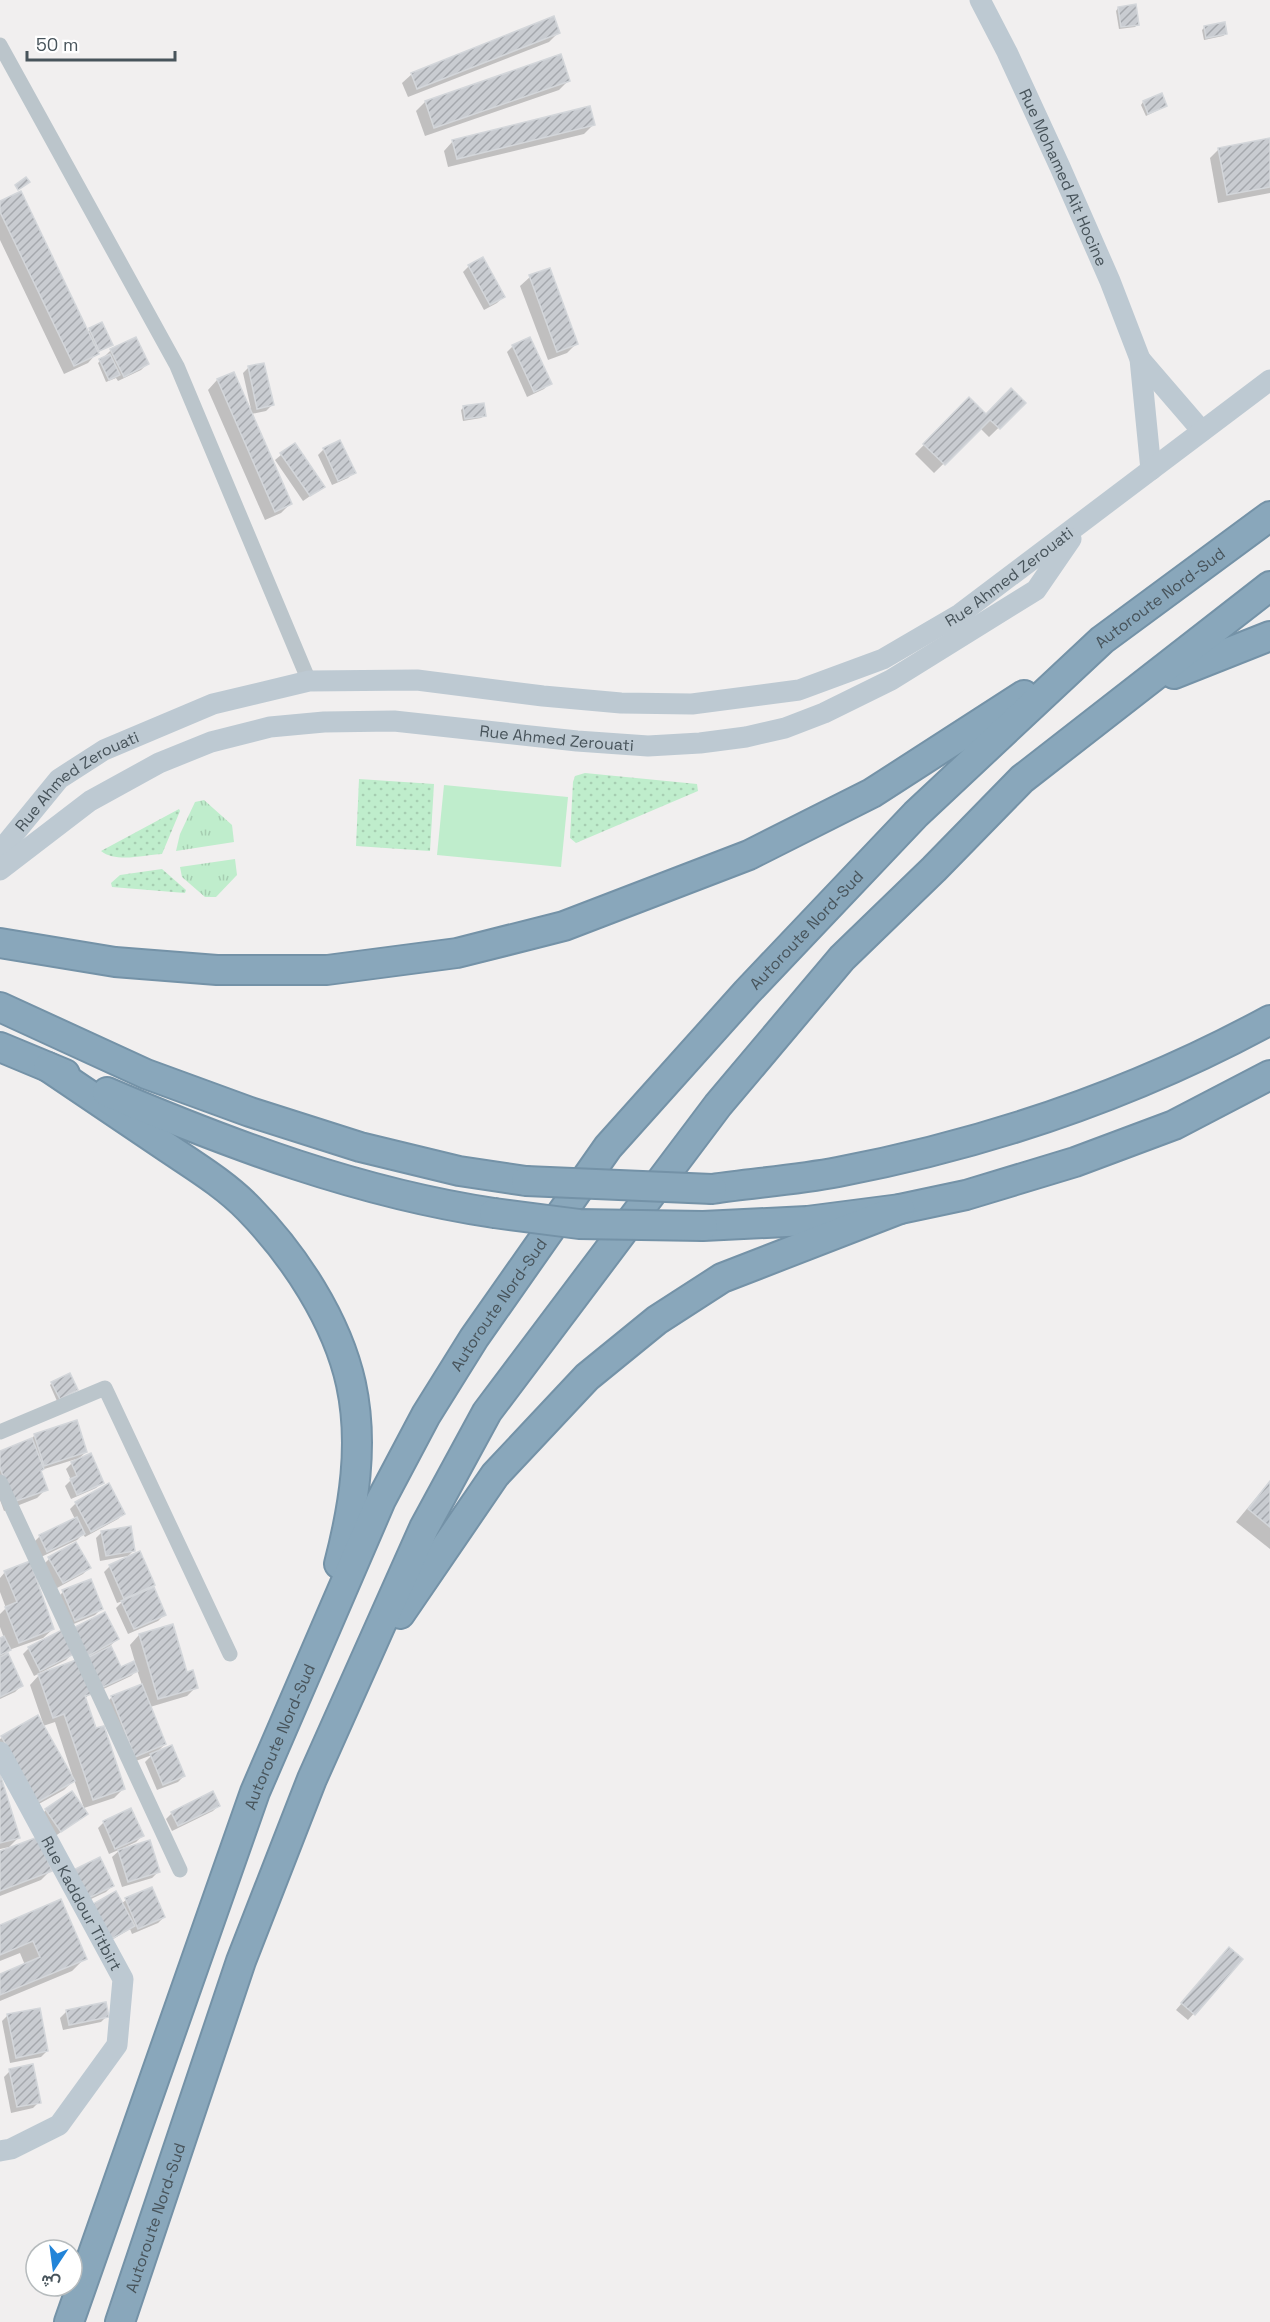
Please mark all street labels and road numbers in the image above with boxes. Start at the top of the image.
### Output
street label: Rue Mohamed Ait Hocine [1014,85,1112,269]
street label: Rue Ahmed Zerouati [941,522,1077,632]
street label: Autoroute Nord-Sud [1090,543,1229,653]
street label: Rue Ahmed Zerouati [479,720,635,756]
street label: Rue Ahmed Zerouati [10,726,142,836]
street label: Autoroute Nord-Sud [745,866,868,994]
street label: Autoroute Nord-Sud [446,1234,552,1375]
street label: Autoroute Nord-Sud [240,1661,320,1813]
street label: Rue Kaddour Titbirt [36,1832,127,1975]
street label: Autoroute Nord-Sud [121,2140,190,2296]

